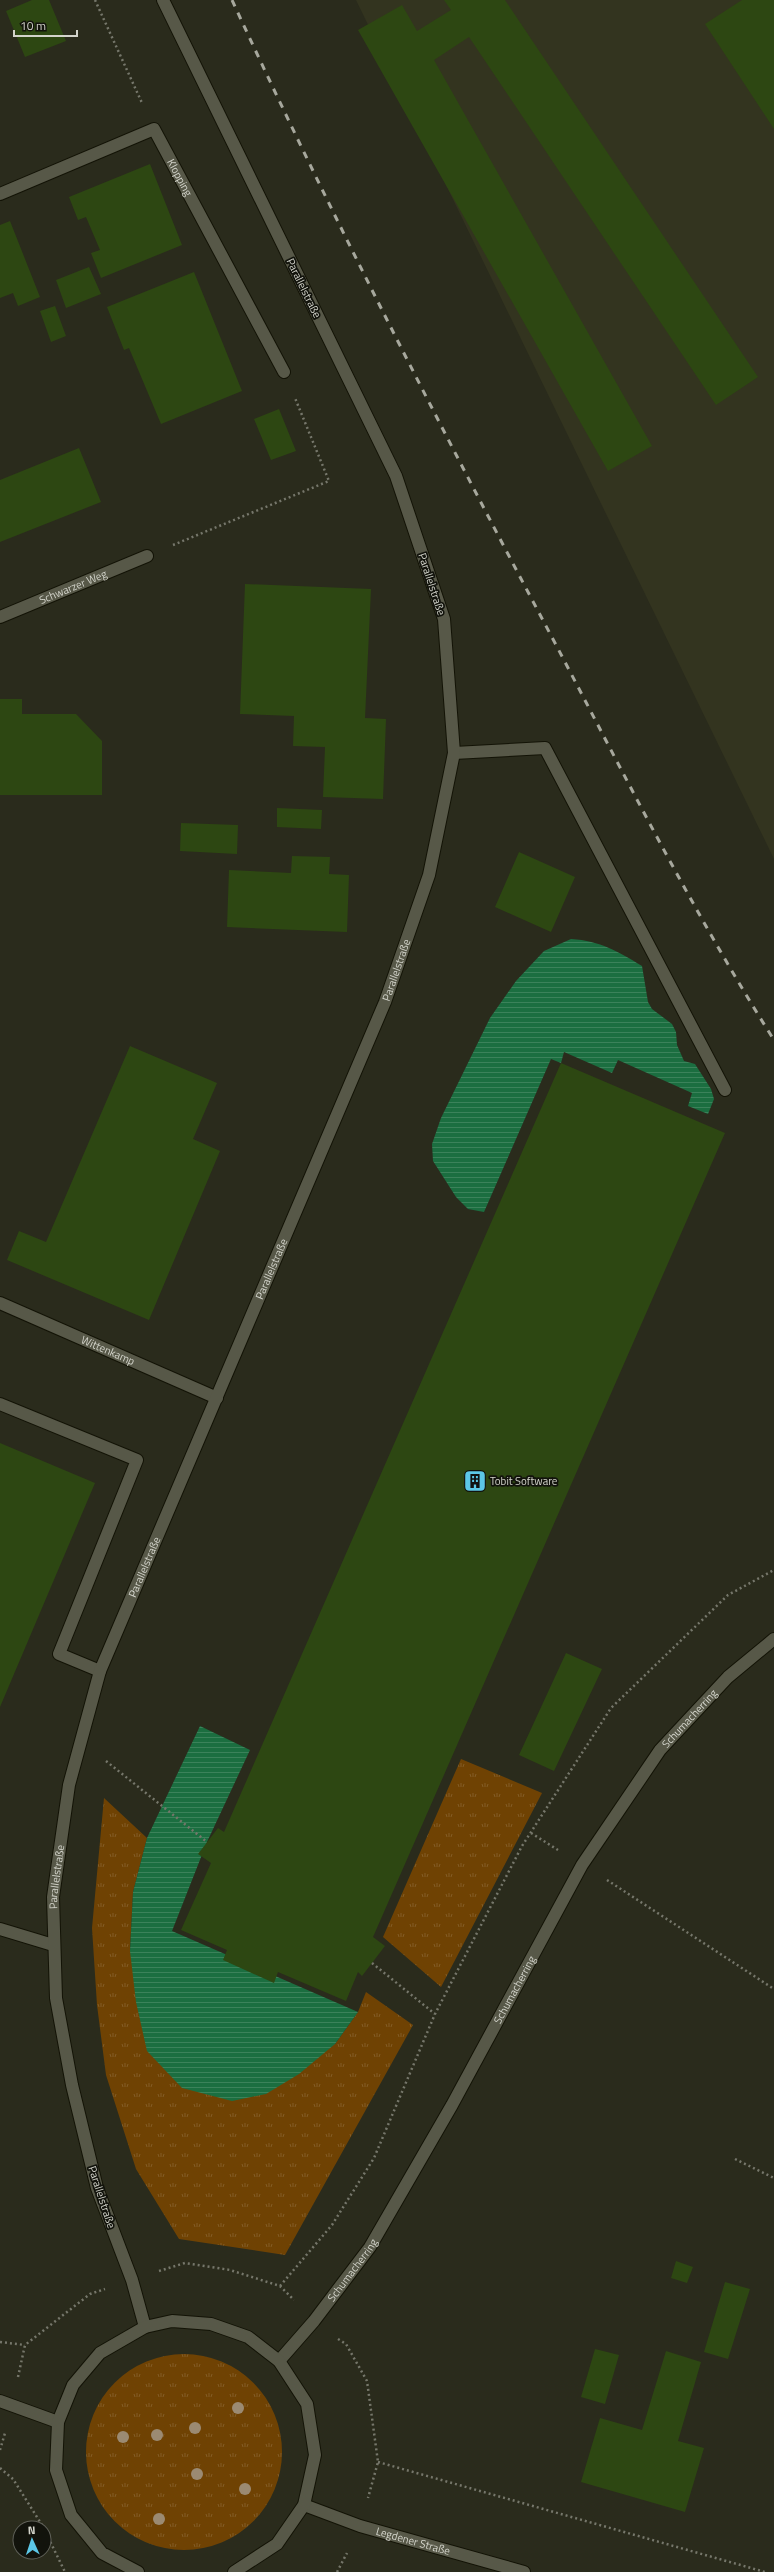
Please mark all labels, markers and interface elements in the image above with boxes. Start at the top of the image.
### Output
scale bar [14,12,77,38]
text: 10 m [20,16,46,35]
street label: Klopping [163,156,197,199]
street label: Parallelstraße [283,255,326,321]
street label: Parallelstraße [414,551,450,618]
street label: Schwarzer Weg [37,565,110,608]
street label: Parallelstraße [378,936,414,1003]
street label: Parallelstraße [251,1236,292,1302]
street label: Wittenkamp [79,1332,138,1369]
building icon: Tobit Software [462,1468,488,1494]
place label: Tobit Software [490,1473,558,1489]
street label: Parallelstraße [124,1534,165,1600]
street label: Schumacherring [658,1685,721,1751]
street label: Parallelstraße [45,1843,68,1909]
street label: Schumacherring [489,1953,540,2027]
street label: Parallelstraße [84,2164,120,2231]
street label: Schumacherring [323,2235,381,2305]
north arrow [12,2520,52,2560]
text: N [27,2522,36,2538]
street label: Legdener Straße [374,2523,453,2559]

